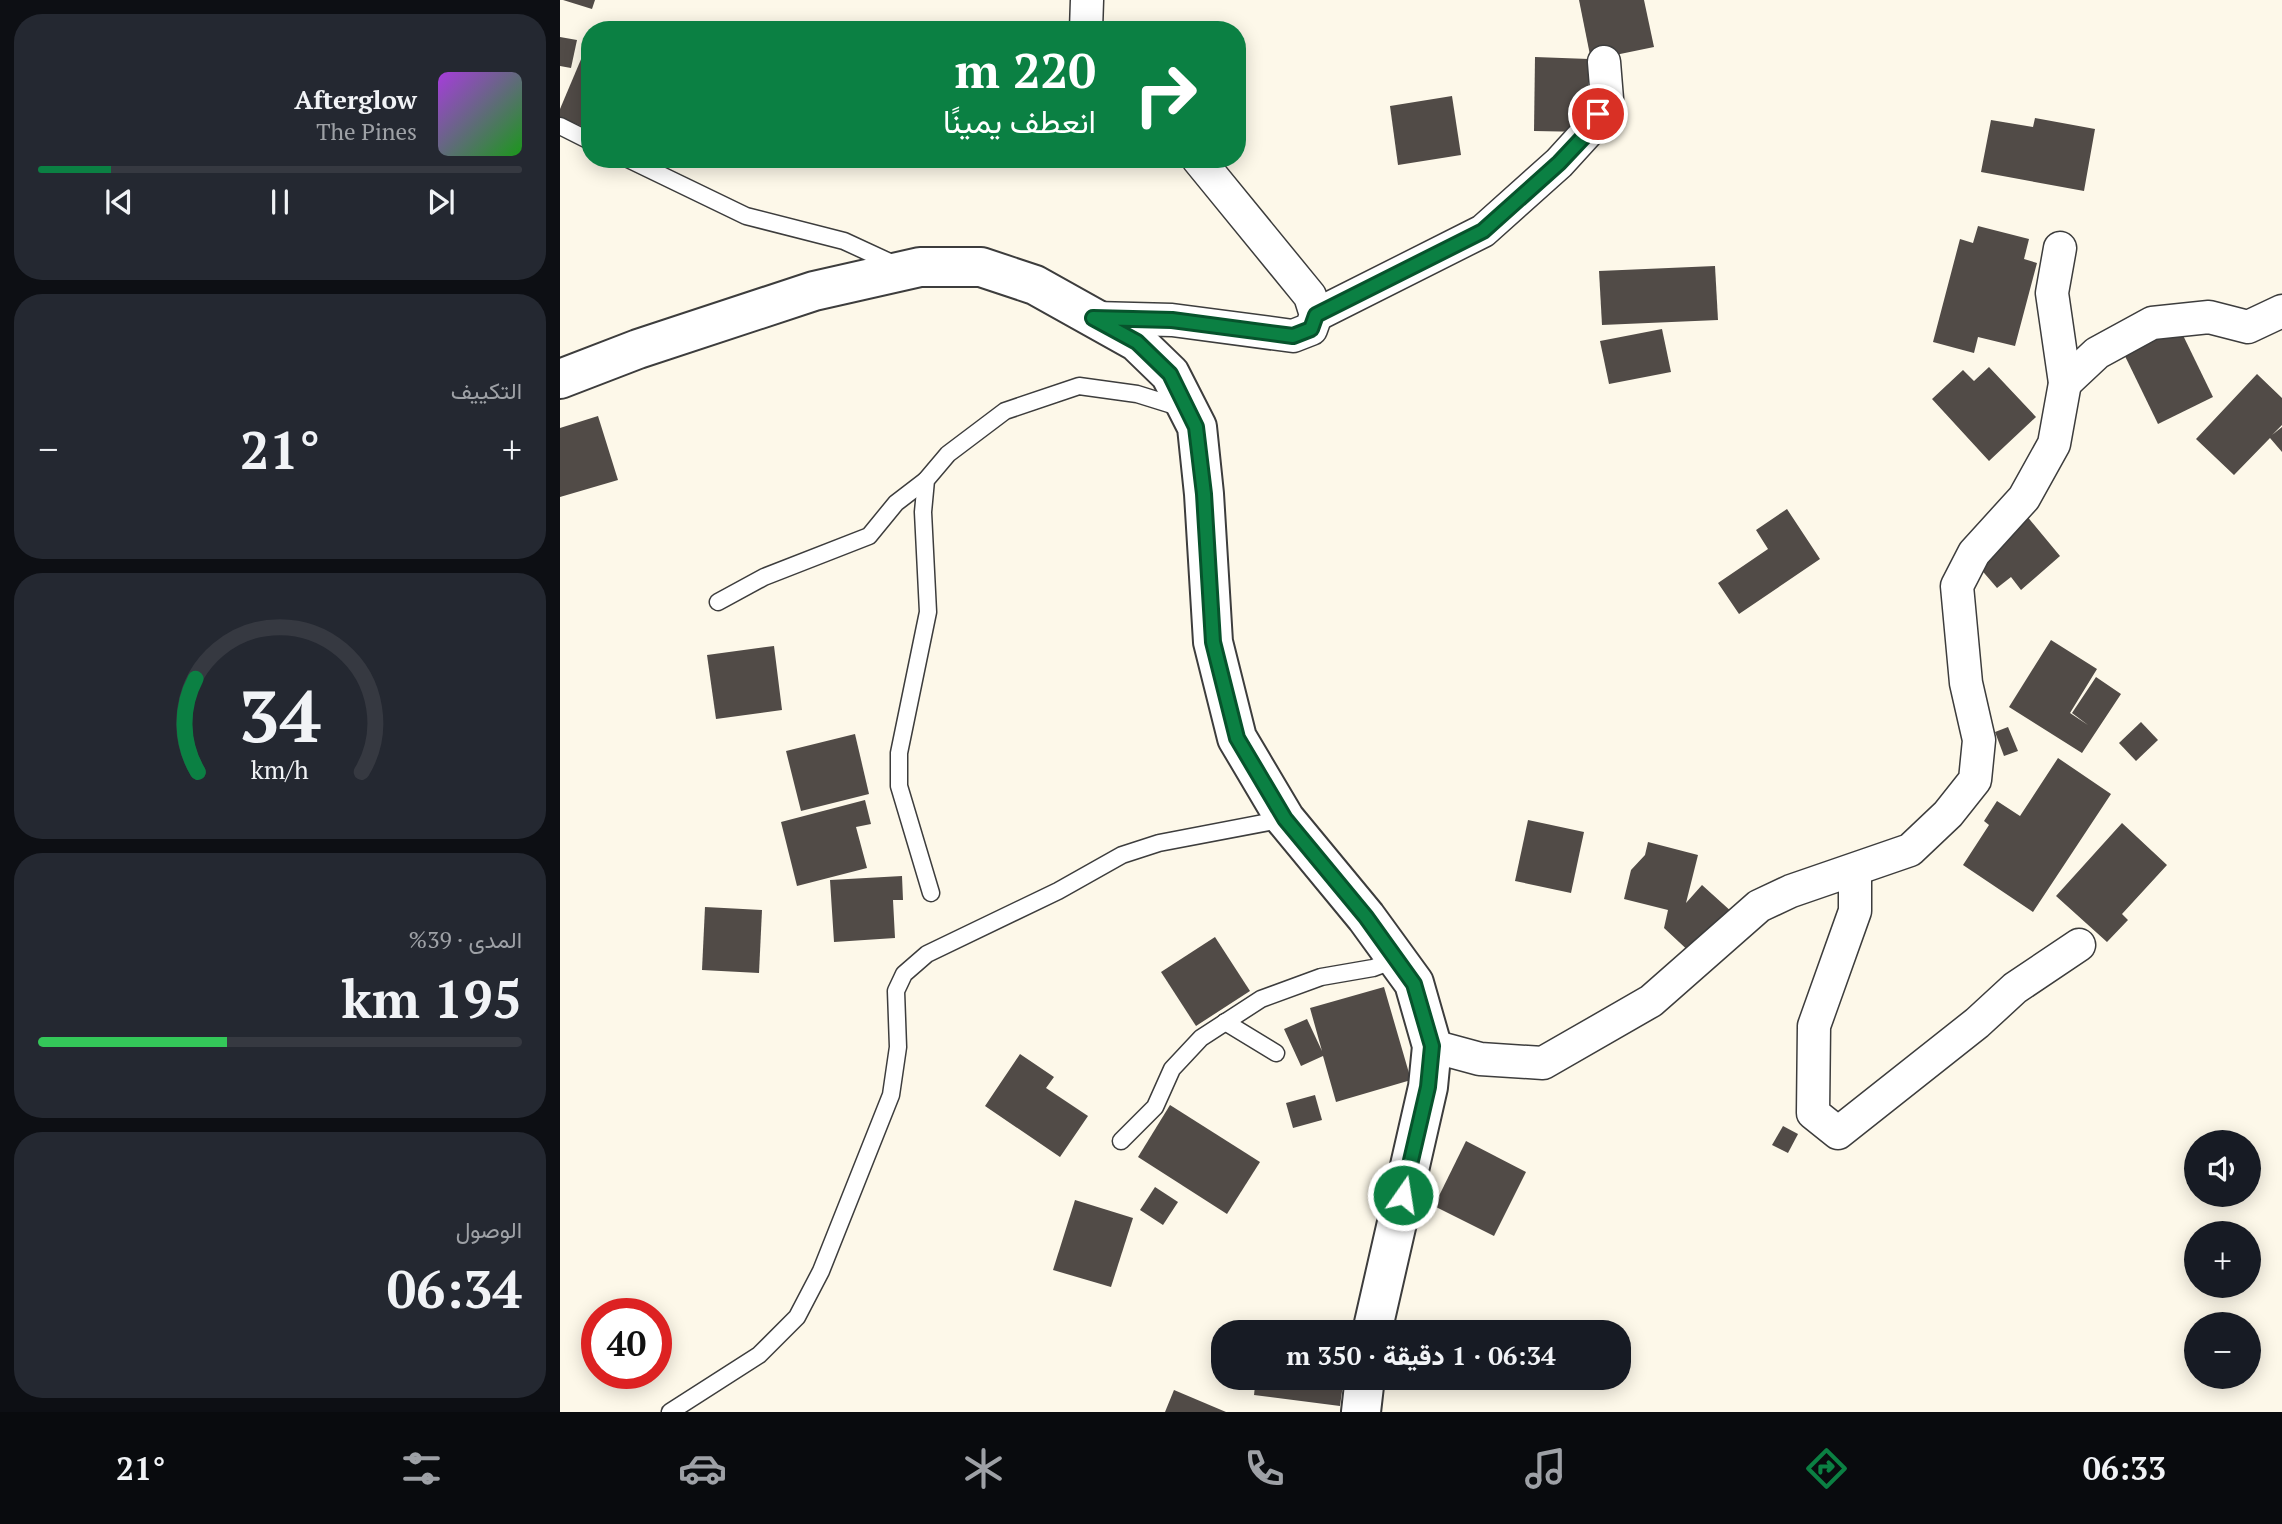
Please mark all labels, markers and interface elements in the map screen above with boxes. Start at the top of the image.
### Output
text: 220 m [954,37,1096,102]
icon: right [1120,49,1211,140]
text: Afterglow [294,82,417,116]
pin [1568,84,1628,144]
icon: arrive [1579,95,1617,133]
text: انعطف يمينًا [943,100,1096,142]
text: The Pines [316,116,417,147]
icon: previous [100,183,138,221]
icon: pause [261,183,299,221]
icon: next [422,183,460,221]
text: التكييف [451,375,522,406]
text: 21° [240,415,320,484]
text: − [38,424,58,474]
text: + [502,424,522,474]
text: 34 [239,666,321,763]
text: km/h [251,753,309,786]
text: المدى · 39% [409,924,522,955]
text: 195 km [341,964,522,1033]
map controls [2184,1130,2261,1389]
button: sound [2184,1130,2261,1207]
position arrow [1366,1158,1440,1232]
text: الوصول [456,1214,522,1245]
button: + [2184,1221,2261,1298]
text: 06:34 [387,1254,522,1323]
speed limit sign: 40 [581,1298,672,1389]
button: − [2184,1312,2261,1389]
text: 06:34 · 1 دقيقة · 350 m [1286,1338,1556,1372]
icon: filters [397,1444,446,1493]
icon: car [678,1444,727,1493]
icon: climate [959,1444,1008,1493]
icon: phone [1240,1444,1289,1493]
icon: music [1521,1444,1570,1493]
icon: directions [1802,1444,1851,1493]
text: 21° [116,1447,165,1489]
text: 06:33 [2083,1447,2166,1489]

